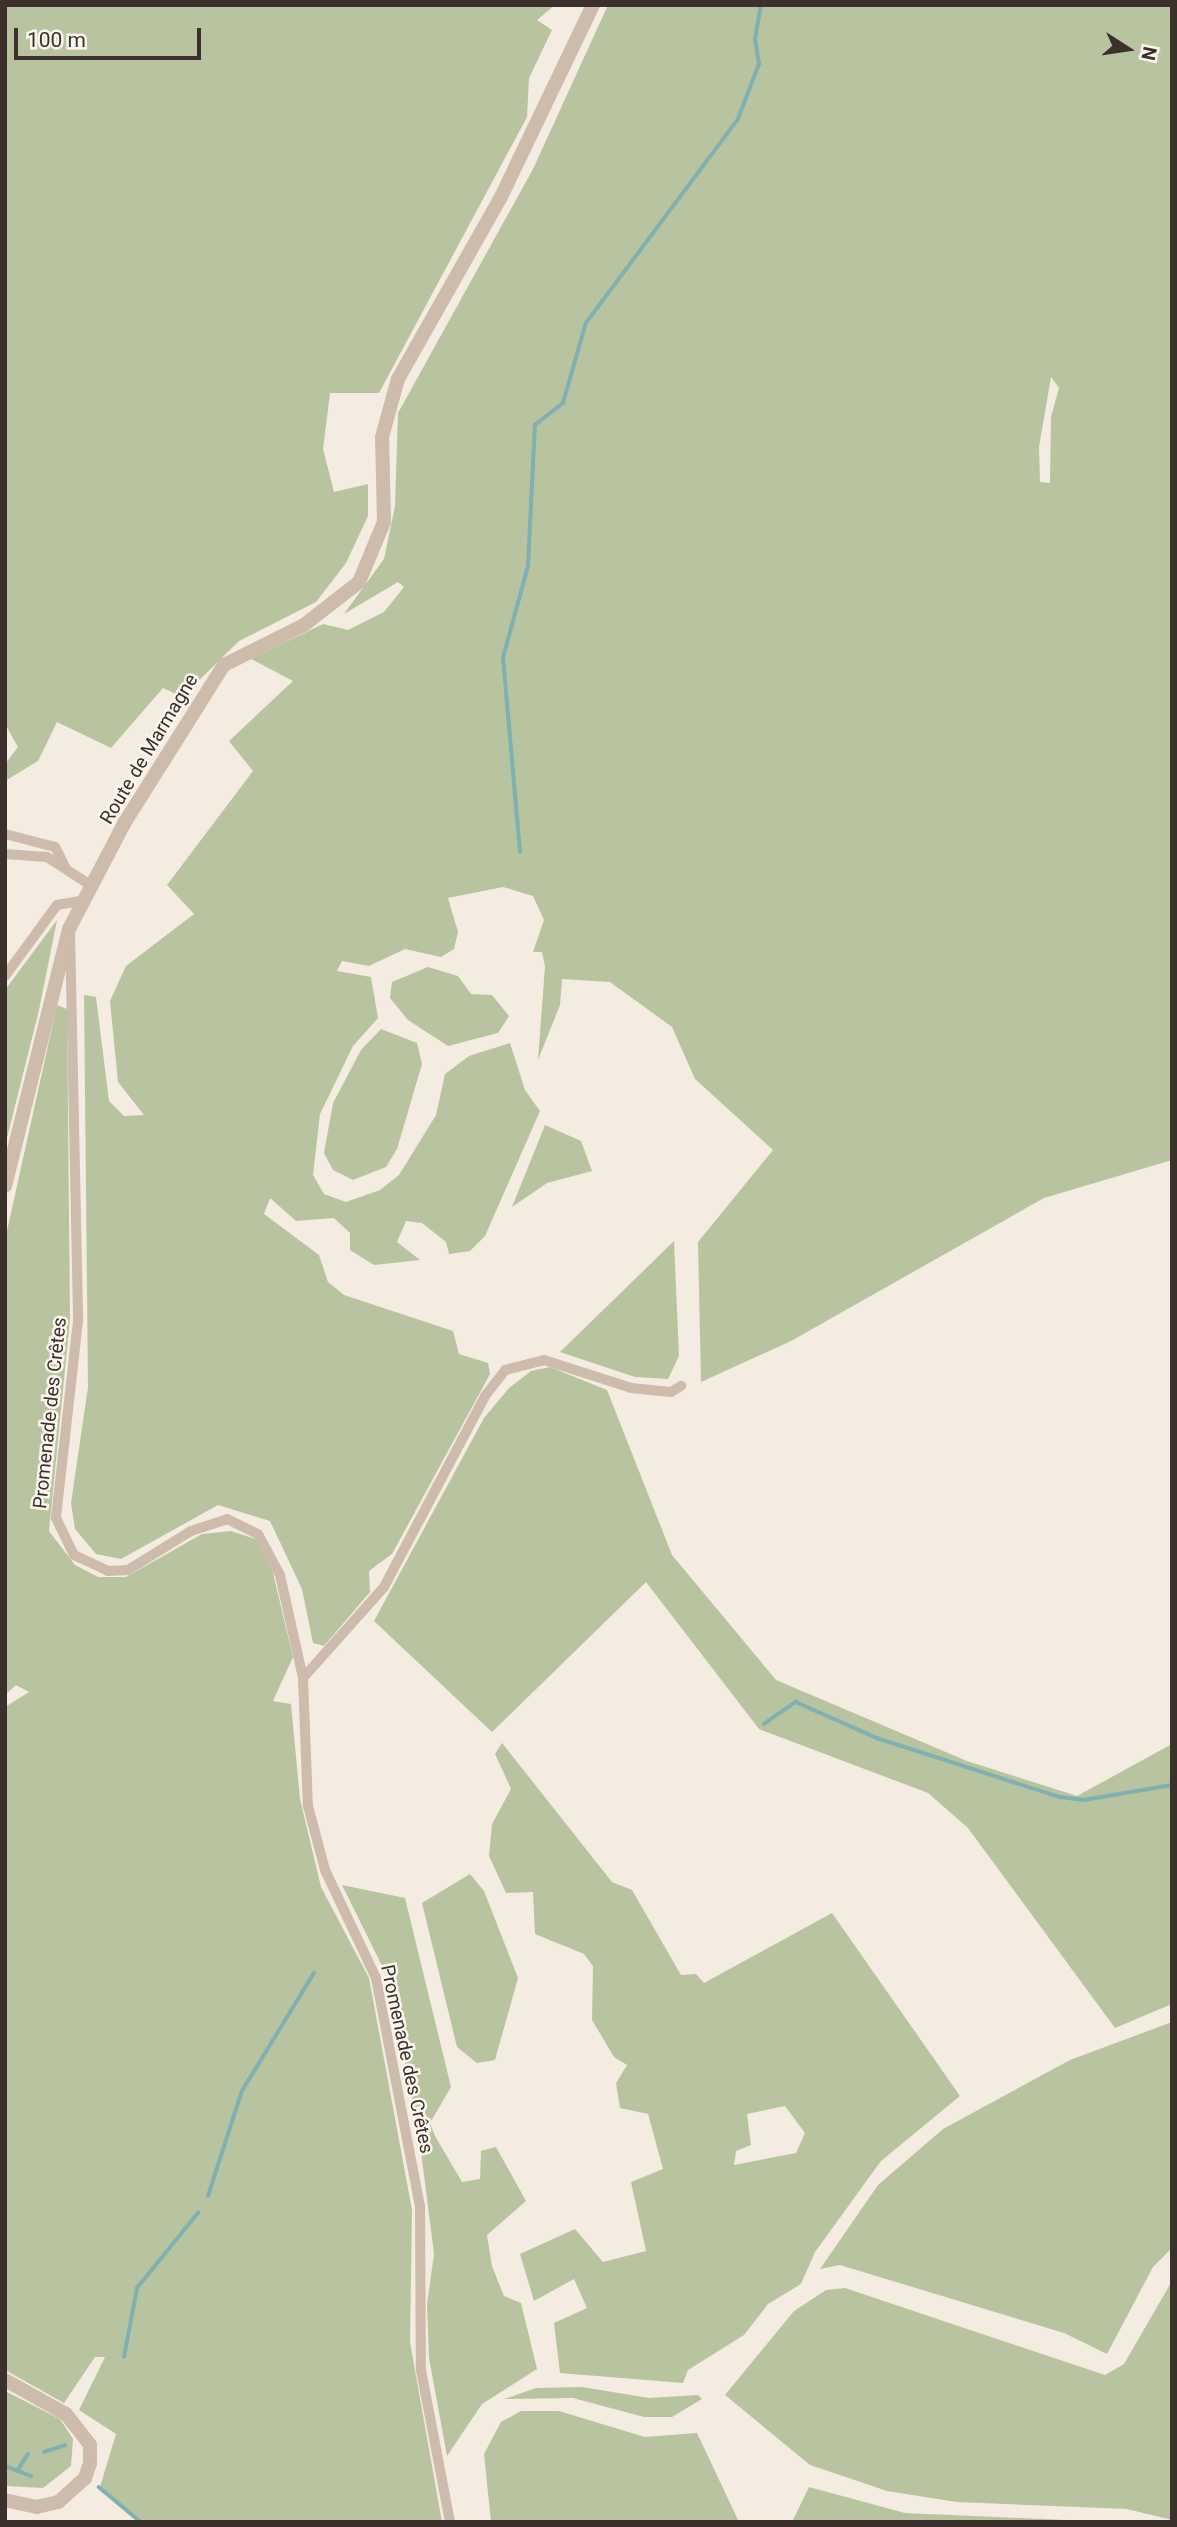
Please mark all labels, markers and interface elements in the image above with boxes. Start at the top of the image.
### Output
scale bar [18,14,205,58]
north arrow [1093,14,1163,84]
text: 100 m [27,28,86,52]
text: N [1136,45,1162,62]
street label: Route de Marmagne [95,670,203,828]
street label: Promenade des Crêtes [29,1316,71,1510]
street label: Promenade des Crêtes [376,1963,438,2155]

